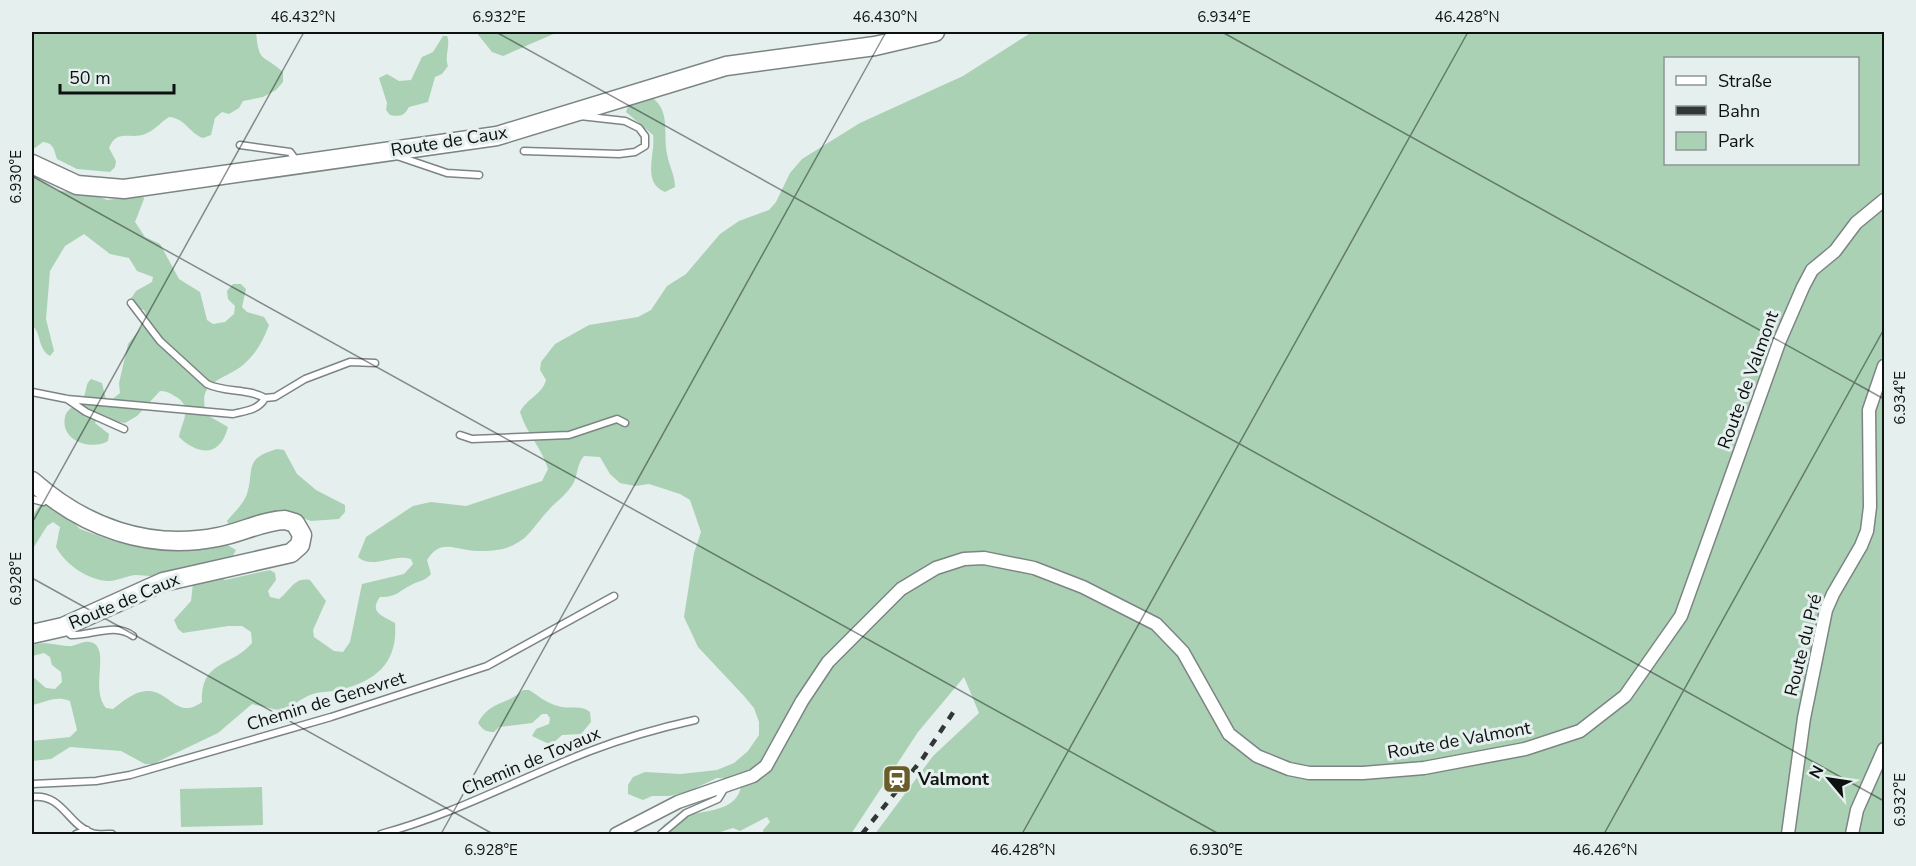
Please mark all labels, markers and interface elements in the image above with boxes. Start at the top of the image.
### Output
text: 46.432°N [270,7,336,27]
text: 6.932°E [472,7,526,27]
text: 46.430°N [852,7,918,27]
text: 6.934°E [1197,7,1251,27]
text: 46.428°N [1434,7,1500,27]
scale bar [60,57,174,95]
legend [1664,57,1859,165]
text: 50 m [69,66,111,90]
text: Straße [1718,69,1772,93]
text: Bahn [1718,99,1760,123]
street label: Route de Caux [389,120,510,162]
text: Park [1718,129,1755,153]
text: 6.930°E [6,150,26,204]
street label: Route de Valmont [1712,307,1784,452]
text: 6.934°E [1890,371,1910,425]
text: 6.928°E [6,552,26,606]
street label: Route de Caux [65,567,183,635]
street label: Route du Pré [1779,591,1827,699]
street label: Chemin de Genevret [244,665,409,737]
street label: Route de Valmont [1385,715,1533,764]
street label: Chemin de Tovaux [458,721,605,801]
north arrow [1799,749,1859,809]
text: N [1804,762,1829,783]
station icon: Valmont [881,763,913,795]
place label: Valmont [917,767,989,791]
text: 6.932°E [1890,773,1910,827]
text: 6.928°E [464,840,518,860]
text: 46.428°N [990,840,1056,860]
text: 6.930°E [1189,840,1243,860]
text: 46.426°N [1572,840,1638,860]

